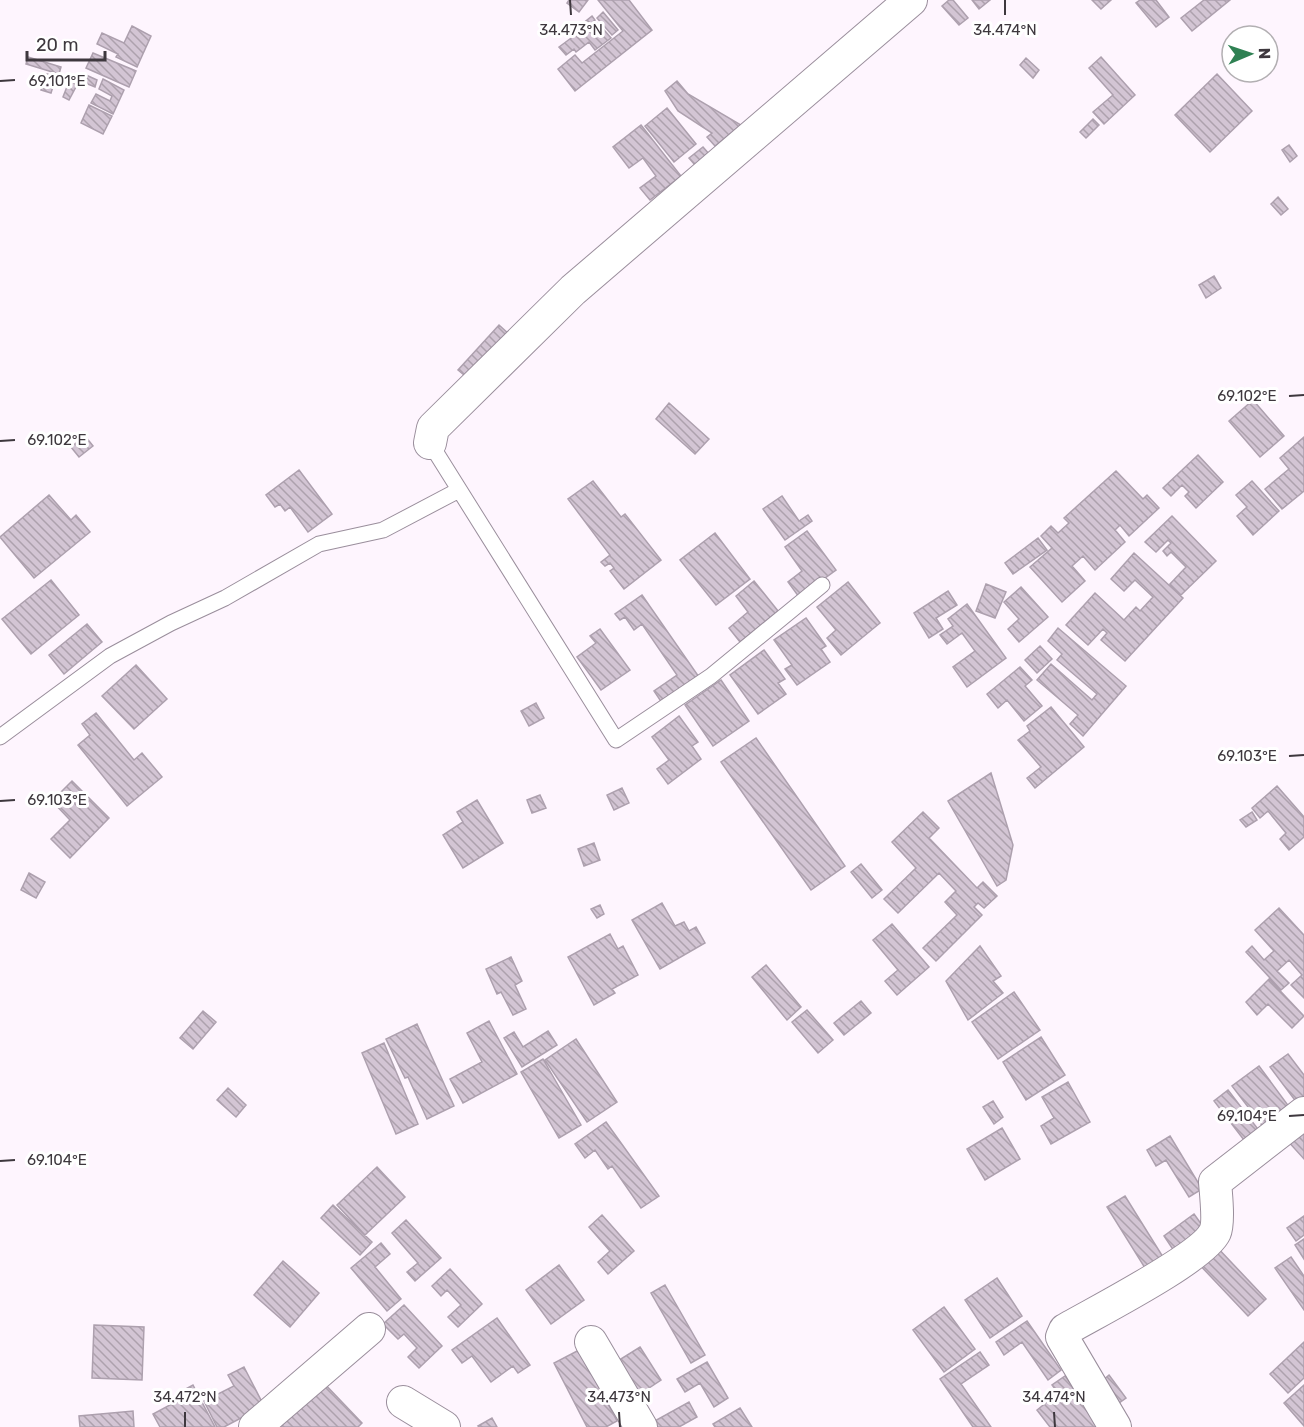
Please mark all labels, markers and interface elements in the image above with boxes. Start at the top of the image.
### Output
text: 34.473°N [539,21,603,39]
text: 34.474°N [973,21,1037,39]
scale bar [27,24,105,62]
north arrow [1220,24,1280,84]
text: 20 m [36,34,78,56]
text: N [1255,47,1274,60]
text: 69.101°E [28,72,86,90]
text: 69.102°E [1217,387,1277,405]
text: 69.102°E [27,431,87,449]
text: 69.103°E [1217,747,1277,765]
text: 69.103°E [27,791,87,809]
text: 69.104°E [1217,1107,1277,1125]
text: 69.104°E [27,1151,87,1169]
text: 34.472°N [153,1388,217,1406]
text: 34.473°N [587,1388,651,1406]
text: 34.474°N [1022,1388,1086,1406]

